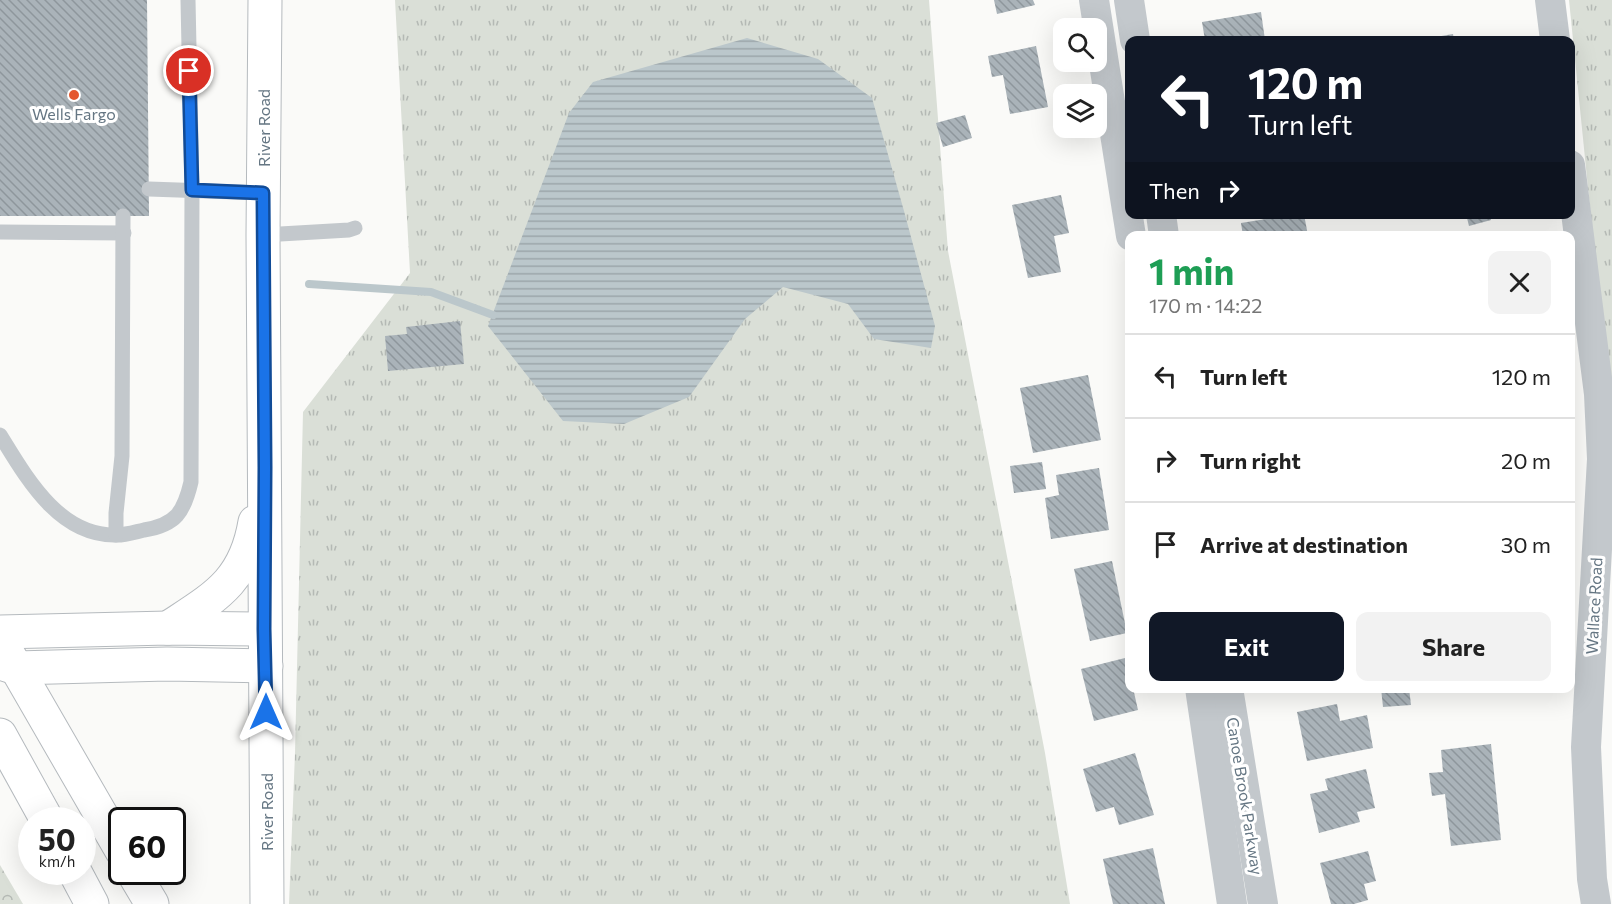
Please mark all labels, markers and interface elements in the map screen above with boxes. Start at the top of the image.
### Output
map controls [1053,18,1107,138]
button: search [1053,18,1107,72]
pin [163,45,214,96]
icon: arrive [172,54,205,87]
text: 120 m [1248,56,1363,108]
icon: left [1149,60,1227,138]
button: layers [1053,84,1107,138]
marker: Wells Fargo [67,88,81,102]
street label: River Road [254,89,273,167]
place label: Wells Fargo [32,104,116,123]
text: Turn left [1248,108,1352,141]
icon: right [1212,174,1245,207]
text: Then [1149,177,1200,204]
text: 1 min [1149,248,1234,292]
button: close [1488,251,1551,314]
text: 170 m · 14:22 [1149,293,1262,317]
icon: left [1149,360,1182,393]
text: Turn left [1200,363,1287,390]
text: 120 m [1492,363,1551,390]
icon: right [1149,444,1182,477]
text: Turn right [1200,447,1301,474]
text: 20 m [1501,447,1551,474]
icon: arrive [1149,528,1182,561]
text: Arrive at destination [1200,531,1408,558]
text: 30 m [1501,531,1551,558]
street label: Wallace Road [1581,557,1606,655]
button: Exit [1149,612,1344,681]
button: Share [1356,612,1551,681]
position arrow [234,680,298,744]
street label: Canoe Brook Parkway [1224,716,1267,876]
street label: River Road [257,773,276,851]
speed limit sign: 60 [108,807,186,885]
text: 50 [38,820,76,857]
text: km/h [39,852,75,870]

